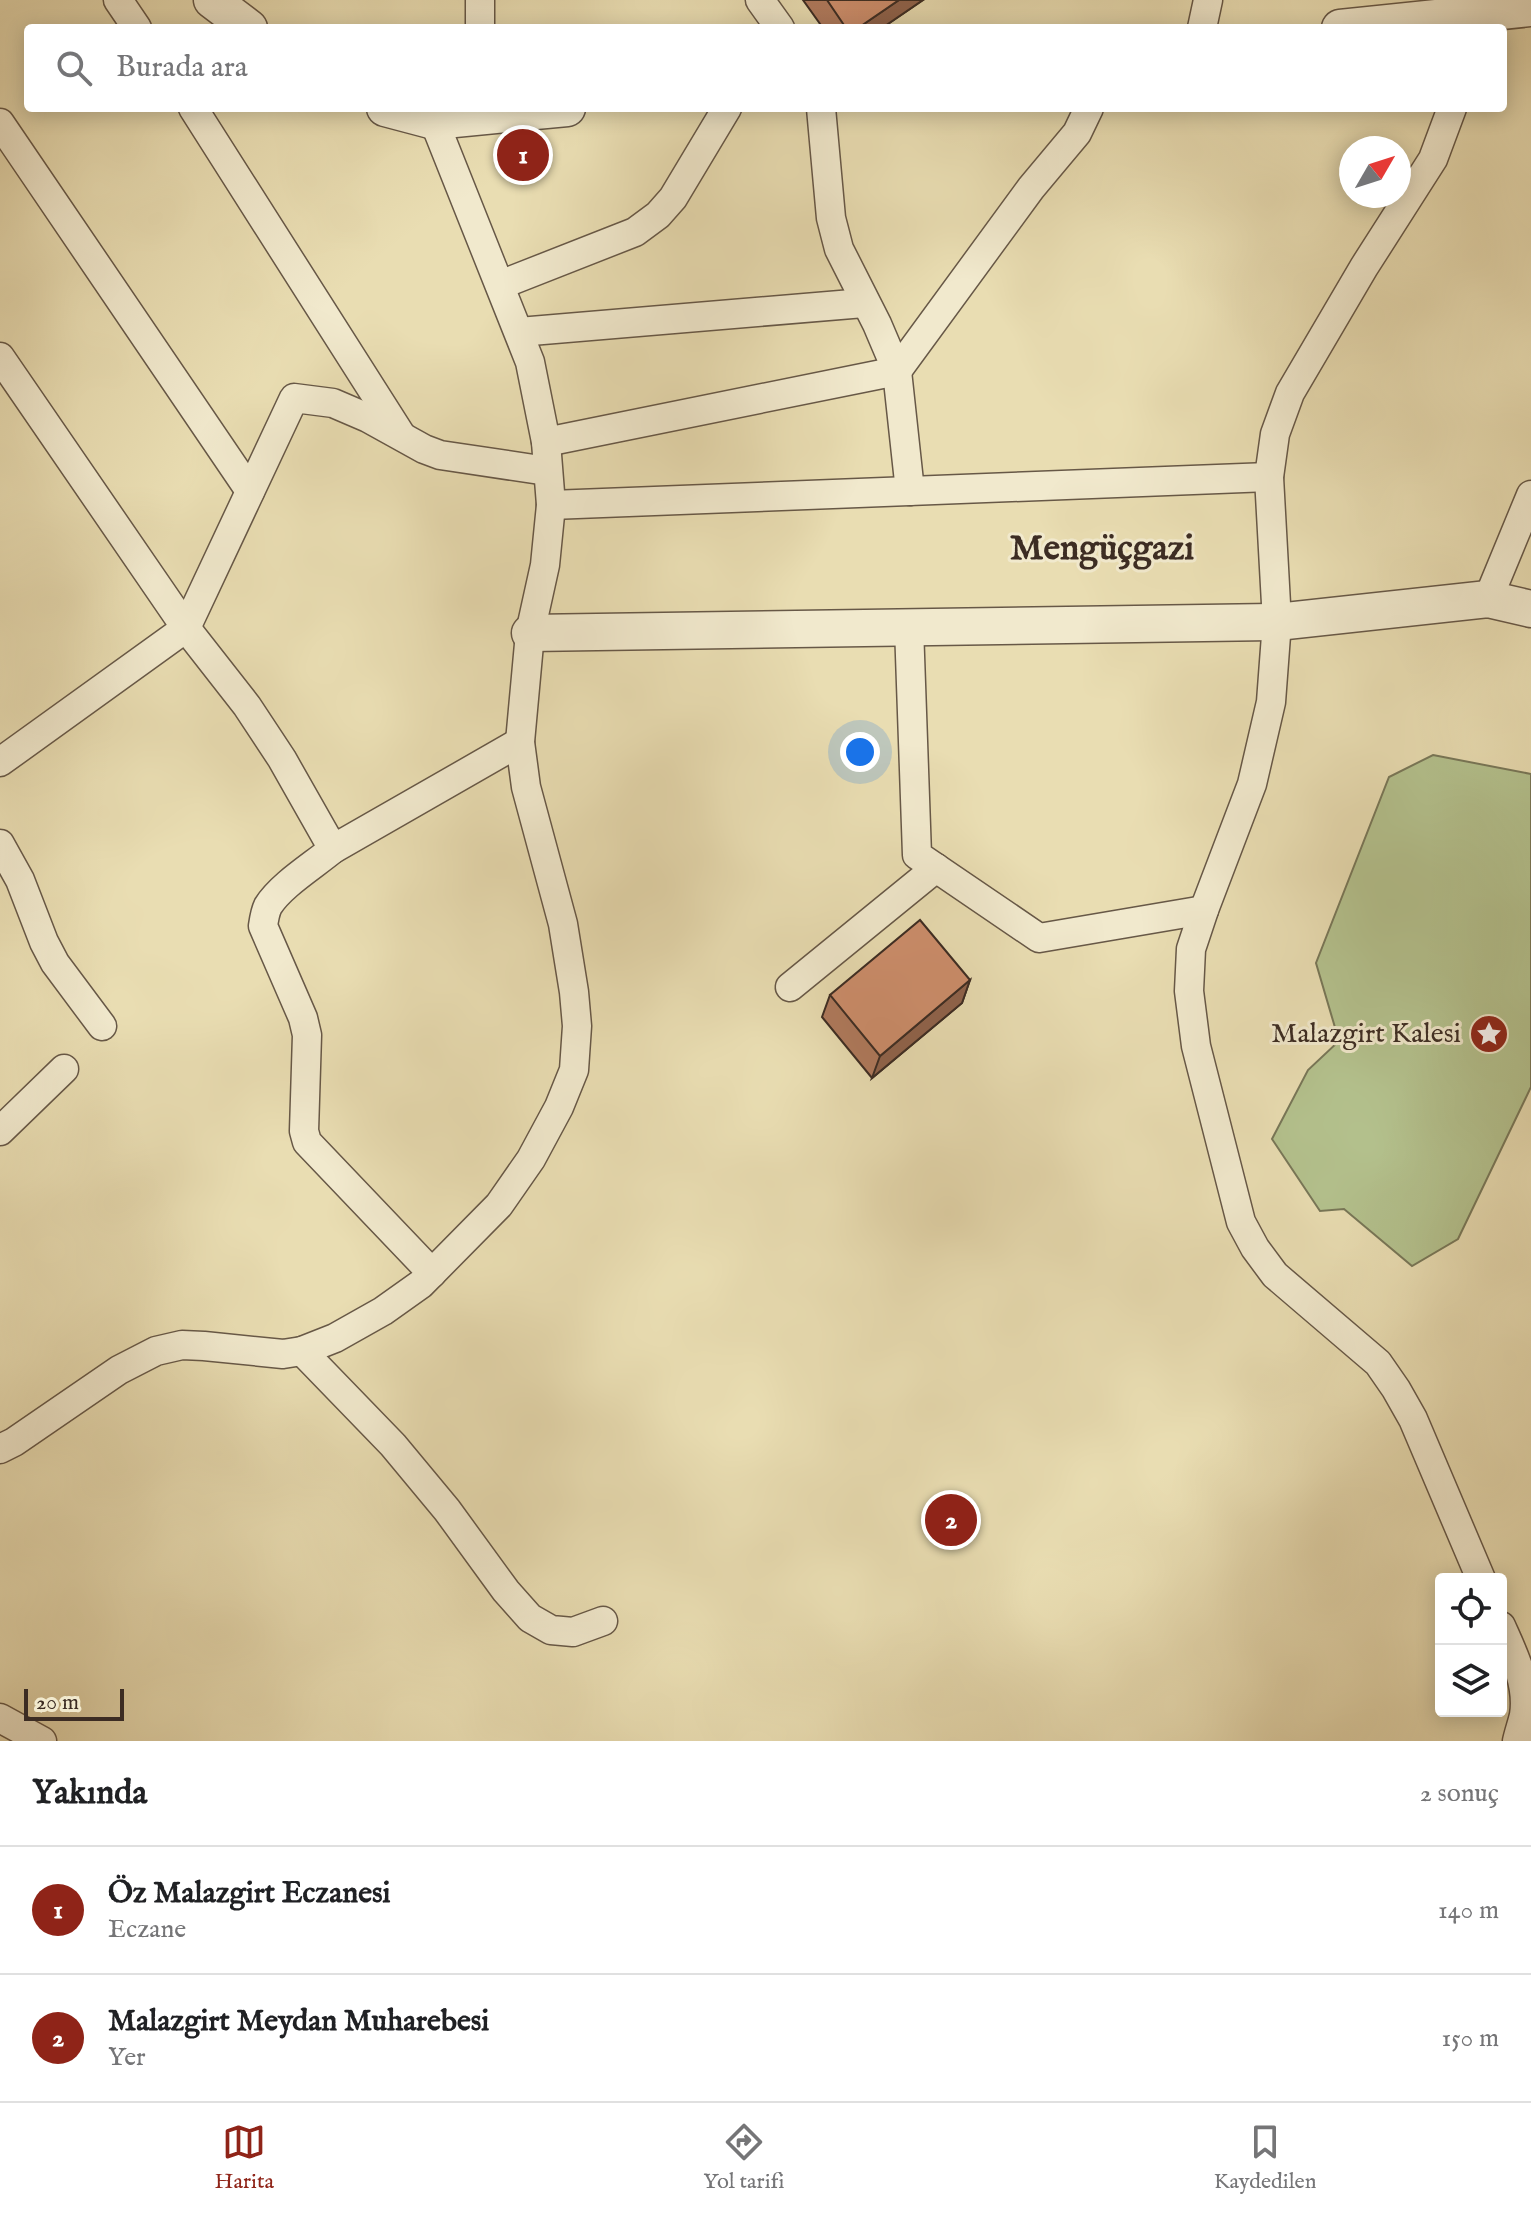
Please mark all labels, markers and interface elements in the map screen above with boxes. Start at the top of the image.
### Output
search box [24,24,1507,112]
icon: search [52,46,96,90]
text: Burada ara [116,49,248,87]
pin: 1 [497,125,549,185]
north arrow [1339,136,1411,208]
district label: Mengüçgazi [1010,526,1194,572]
your location [840,732,880,772]
place icon: Malazgirt Kalesi [1468,1013,1510,1055]
place label: Malazgirt Kalesi [1271,1017,1461,1052]
pin: 2 [925,1490,977,1550]
map controls [1435,1573,1507,1717]
button: locate [1435,1573,1507,1645]
button: layers [1435,1645,1507,1717]
scale bar [24,1685,124,1721]
text: 20 m [36,1689,79,1717]
text: Yakında [32,1772,147,1815]
text: 2 sonuç [1420,1777,1499,1810]
text: Öz Malazgirt Eczanesi [108,1875,391,1913]
text: 1 [53,1894,63,1927]
text: 140 m [1438,1894,1499,1927]
text: Eczane [108,1913,186,1946]
text: Malazgirt Meydan Muharebesi [108,2003,489,2041]
text: 2 [52,2022,64,2055]
text: 150 m [1441,2022,1499,2055]
text: Yer [108,2041,146,2074]
tab: Harita [215,2120,274,2196]
tab: Yol tarifi [703,2120,784,2196]
tab: Kaydedilen [1214,2120,1316,2196]

